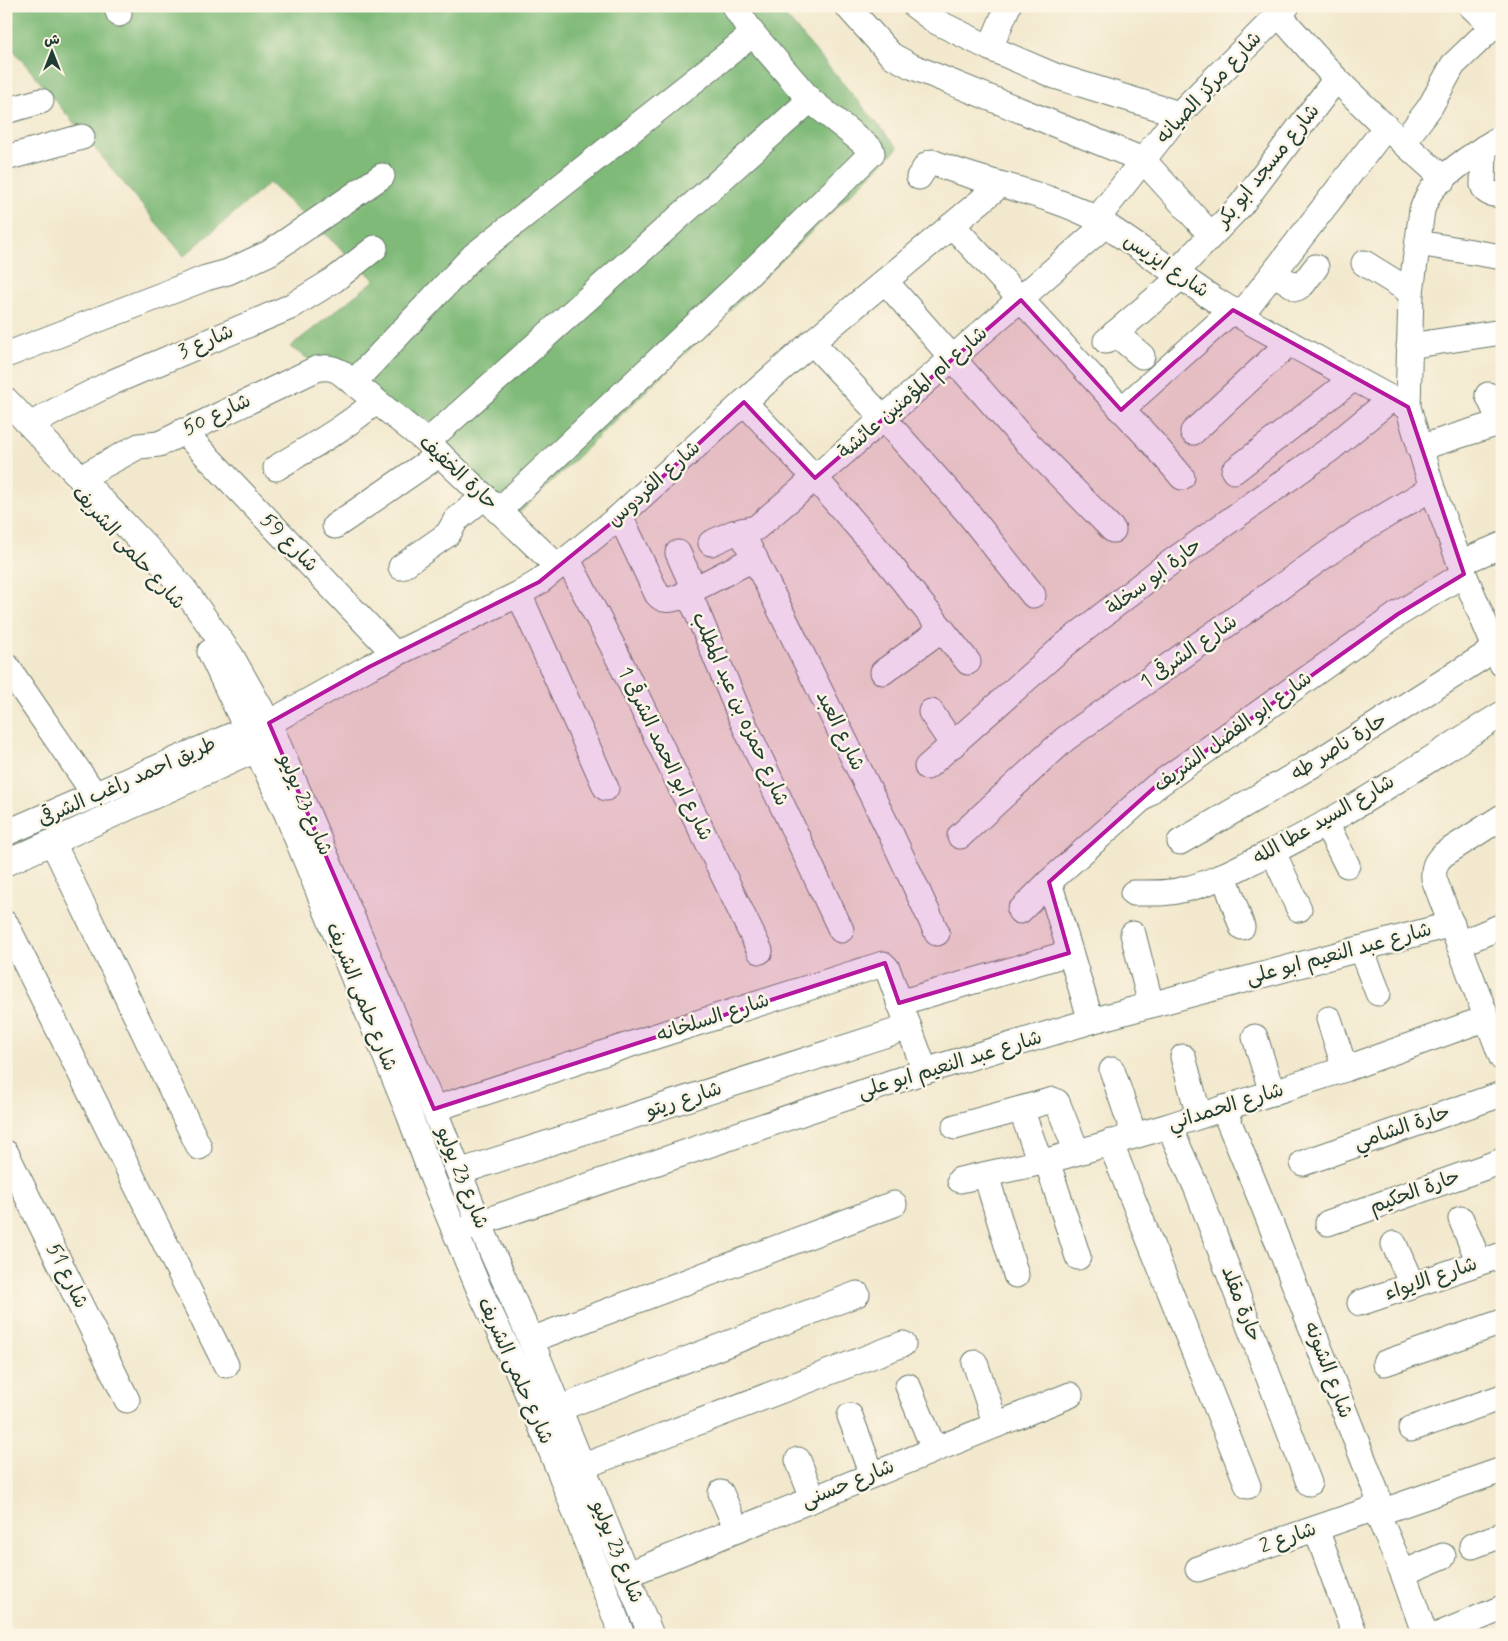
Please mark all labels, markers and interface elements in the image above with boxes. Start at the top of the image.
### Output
street label: شارع مركز الصيانه [1150,26,1268,150]
north arrow [28,28,78,78]
text: ش [44,31,60,49]
street label: شارع مسجد ابو بكر [1208,98,1326,235]
street label: شارع ايزيس [1118,227,1214,305]
street label: شارع 3 [174,318,238,366]
street label: شارع ام المؤمنين عائشة [832,320,994,466]
street label: شارع 50 [179,388,255,442]
street label: حارة الخفيف [413,429,503,517]
street label: شارع الفردوس [601,435,707,533]
street label: شارع حلمى الشريف [65,480,191,616]
street label: شارع 59 [254,508,324,578]
street label: حارة ابو سخلة [1101,532,1207,622]
street label: شارع حمزه بن عبد المطلب [685,608,795,810]
street label: شارع الشرقى 1 [1134,608,1243,695]
street label: شارع ابو الحمد الشرقى 1 [611,662,720,846]
street label: شارع ابو الفضل الشريف [1148,665,1318,799]
street label: شارع العبد [809,686,871,776]
street label: حارة ناصر طه [1286,707,1392,787]
street label: طريق احمد راغب الشرقى [33,730,220,833]
street label: شارع 23 يوليو [271,749,339,860]
street label: شارع السيد عطا الله [1248,768,1400,872]
street label: شارع عبد النعيم ابو على [1243,916,1435,992]
street label: شارع حلمى الشريف [319,919,403,1075]
street label: شارع السلخانه [653,987,773,1049]
street label: شارع عبد النعيم ابو على [855,1024,1045,1106]
street label: شارع ريتو [641,1075,725,1126]
street label: شارع الحمداني [1165,1077,1288,1140]
street label: حارة الشامي [1350,1099,1455,1160]
street label: شارع 23 يوليو [429,1122,495,1233]
street label: حارة الحكيم [1366,1163,1464,1221]
street label: شارع 51 [40,1239,94,1313]
street label: شارع الايواء [1381,1251,1481,1307]
street label: حارة مقلد [1214,1262,1268,1346]
street label: شارع حلمى الشريف [471,1293,559,1449]
street label: شارع الشونه [1297,1318,1359,1422]
street label: شارع حسنى [797,1453,899,1515]
street label: شارع 23 يوليو [584,1496,650,1607]
street label: شارع 2 [1256,1516,1320,1560]

